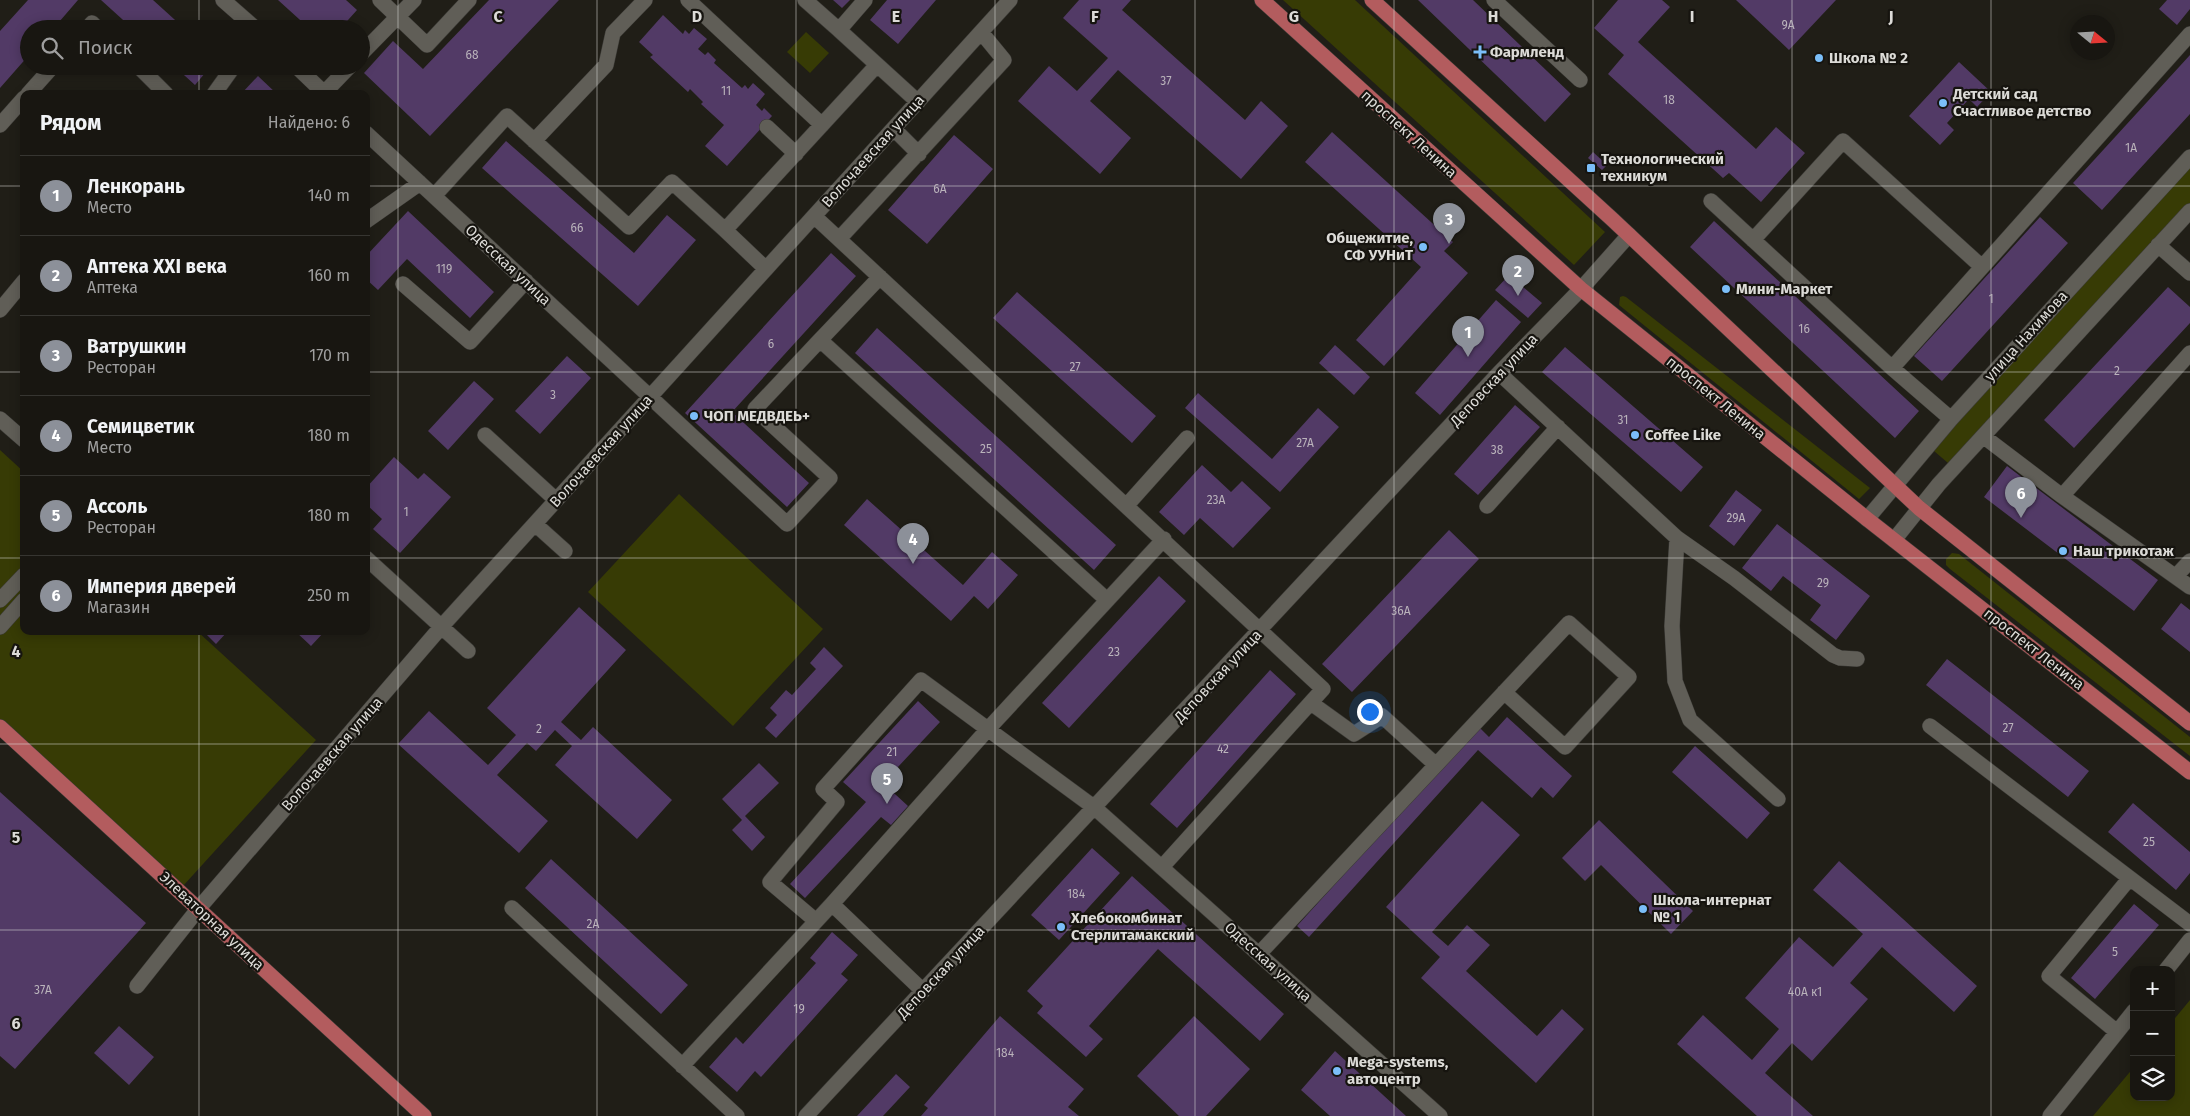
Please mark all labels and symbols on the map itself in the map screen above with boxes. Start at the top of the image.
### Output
text: C [493,7,503,26]
text: D [692,7,702,26]
text: E [892,7,900,26]
text: F [1091,7,1099,26]
text: G [1289,7,1299,26]
text: H [1488,7,1498,26]
text: I [1690,7,1694,26]
text: J [1887,7,1894,26]
north arrow [2070,15,2115,60]
house number: 9А [1781,18,1795,32]
place label: Фармленд [1490,43,1565,61]
marker: Фармленд [1474,46,1486,58]
house number: 68 [465,48,479,62]
place label: Школа № 2 [1829,49,1908,67]
marker: Школа № 2 [1813,52,1825,64]
house number: 37 [1160,74,1172,88]
house number: 11 [721,84,731,98]
place label: Детский сад Счастливое детство [1952,85,2092,120]
street label: проспект Ленина [1358,86,1460,182]
street label: Волочаевская улица [818,91,928,211]
house number: 18 [1663,93,1675,107]
marker: Детский сад Счастливое детство [1937,97,1949,109]
house number: 1А [2125,141,2137,155]
place label: Технологический техникум [1601,150,1724,185]
marker: Технологический техникум [1585,162,1597,174]
house number: 6А [933,182,947,196]
pin: 3 [1433,203,1465,244]
street label: Одесская улица [461,221,555,309]
house number: 66 [571,221,583,235]
place label: Общежитие, СФ УУНиТ [1326,229,1414,264]
marker: Общежитие, СФ УУНиТ [1417,241,1429,253]
pin: 2 [1502,255,1534,296]
house number: 119 [436,262,452,276]
place label: Мини-Маркет [1736,280,1833,298]
marker: Мини-Маркет [1720,283,1732,295]
street label: улица Нахимова [1981,287,2071,385]
house number: 1 [1988,292,1994,306]
pin: 1 [1452,316,1484,357]
house number: 16 [1798,322,1810,336]
street label: Деповская улица [1446,330,1542,431]
house number: 6 [768,337,774,351]
street label: проспект Ленина [1663,353,1769,443]
house number: 27 [1069,360,1081,374]
house number: 2 [2114,364,2120,378]
house number: 3 [550,388,556,402]
street label: Волочаевская улица [546,391,656,511]
place label: ЧОП МЕДВДЕЬ+ [704,407,810,425]
marker: ЧОП МЕДВДЕЬ+ [688,410,700,422]
house number: 31 [1618,413,1628,427]
place label: Coffee Like [1645,426,1721,444]
marker: Coffee Like [1629,429,1641,441]
house number: 27А [1296,436,1314,450]
house number: 25 [980,442,992,456]
house number: 38 [1491,443,1504,457]
pin: 6 [2005,477,2037,518]
house number: 23А [1207,493,1225,507]
house number: 1 [403,505,409,519]
house number: 29А [1727,511,1746,525]
pin: 4 [897,523,929,564]
place label: Наш трикотаж [2073,542,2175,560]
marker: Наш трикотаж [2057,545,2069,557]
house number: 29 [1817,576,1829,590]
house number: 36А [1391,604,1411,618]
street label: проспект Ленина [1980,604,2088,694]
street label: Деповская улица [1170,626,1266,727]
text: 4 [11,642,21,661]
house number: 23 [1108,645,1120,659]
street label: Волочаевская улица [278,693,386,815]
your location [1357,699,1383,725]
house number: 27 [2002,721,2014,735]
house number: 2 [536,722,542,736]
house number: 42 [1217,742,1229,756]
house number: 21 [887,745,897,759]
pin: 5 [871,763,903,804]
text: 5 [12,828,21,847]
house number: 25 [2143,835,2155,849]
street label: Элеваторная улица [156,868,268,974]
house number: 184 [1067,887,1086,901]
place label: Школа-интернат № 1 [1653,891,1772,926]
marker: Школа-интернат № 1 [1637,903,1649,915]
place label: Хлебокомбинат Стерлитамакский [1070,909,1194,944]
house number: 2А [587,917,600,931]
street label: Одесская улица [1221,918,1315,1006]
marker: Хлебокомбинат Стерлитамакский [1055,921,1067,933]
street label: Деповская улица [893,922,989,1023]
house number: 5 [2112,945,2118,959]
house number: 37А [34,983,52,997]
house number: 40А к1 [1788,985,1822,999]
house number: 19 [793,1002,805,1016]
text: 6 [11,1014,21,1033]
house number: 184 [996,1046,1015,1060]
place label: Mega-systems, автоцентр [1347,1053,1449,1088]
marker: Mega-systems, автоцентр [1331,1065,1343,1077]

